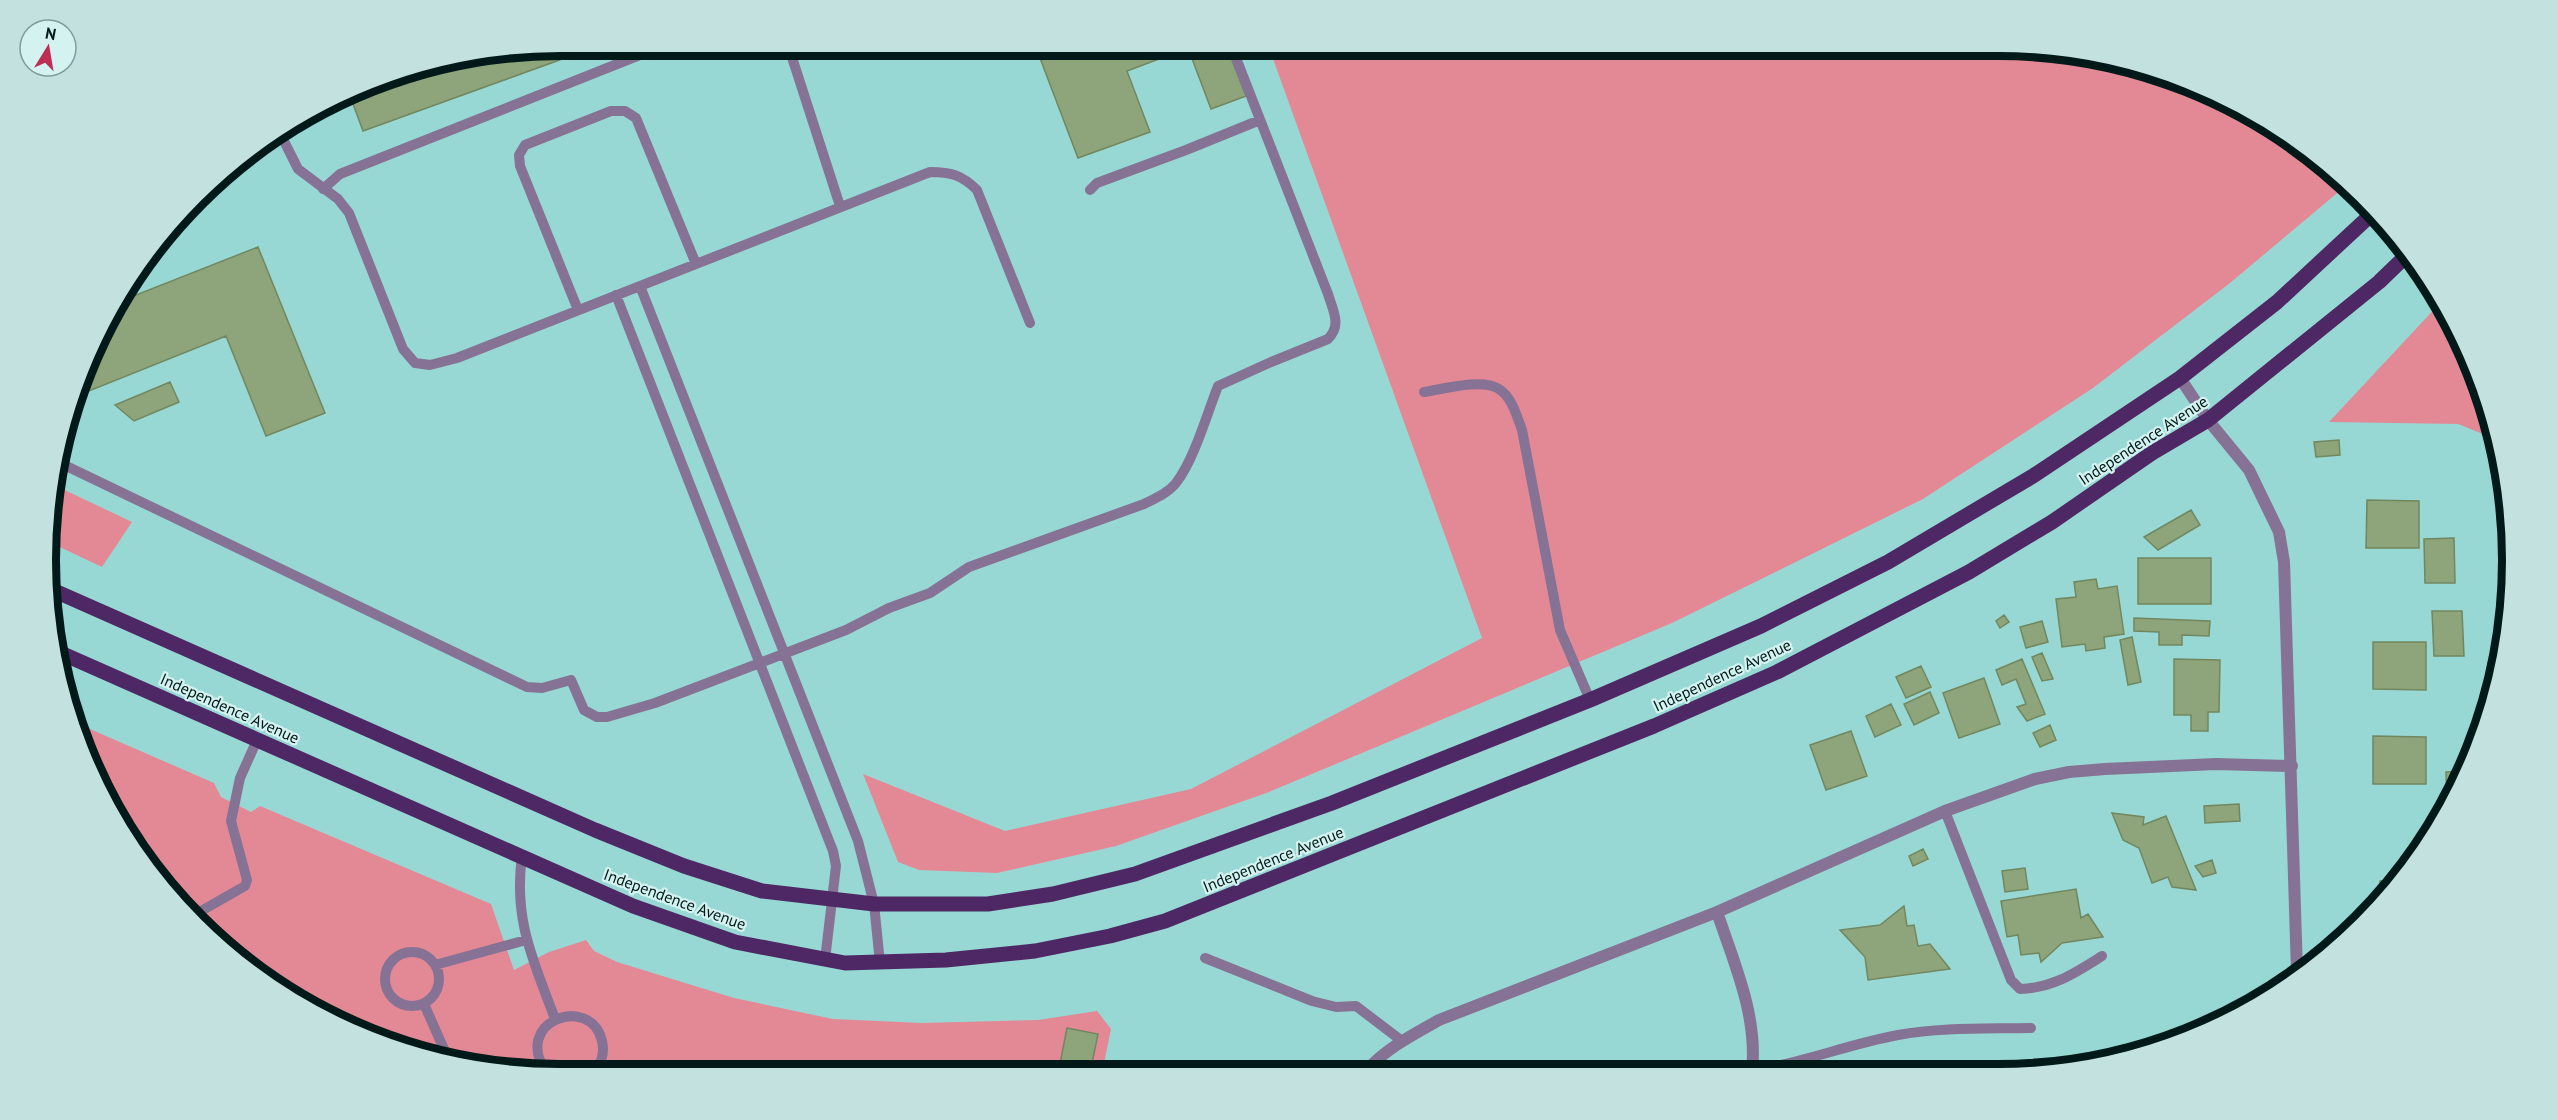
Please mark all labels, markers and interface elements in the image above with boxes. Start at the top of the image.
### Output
north arrow [18,18,78,78]
text: N [44,22,58,44]
street label: Independence Avenue [2075,391,2211,489]
street label: Independence Avenue [1650,634,1794,716]
street label: Independence Avenue [157,668,303,748]
street label: Independence Avenue [1200,822,1346,896]
street label: Independence Avenue [601,864,749,934]

